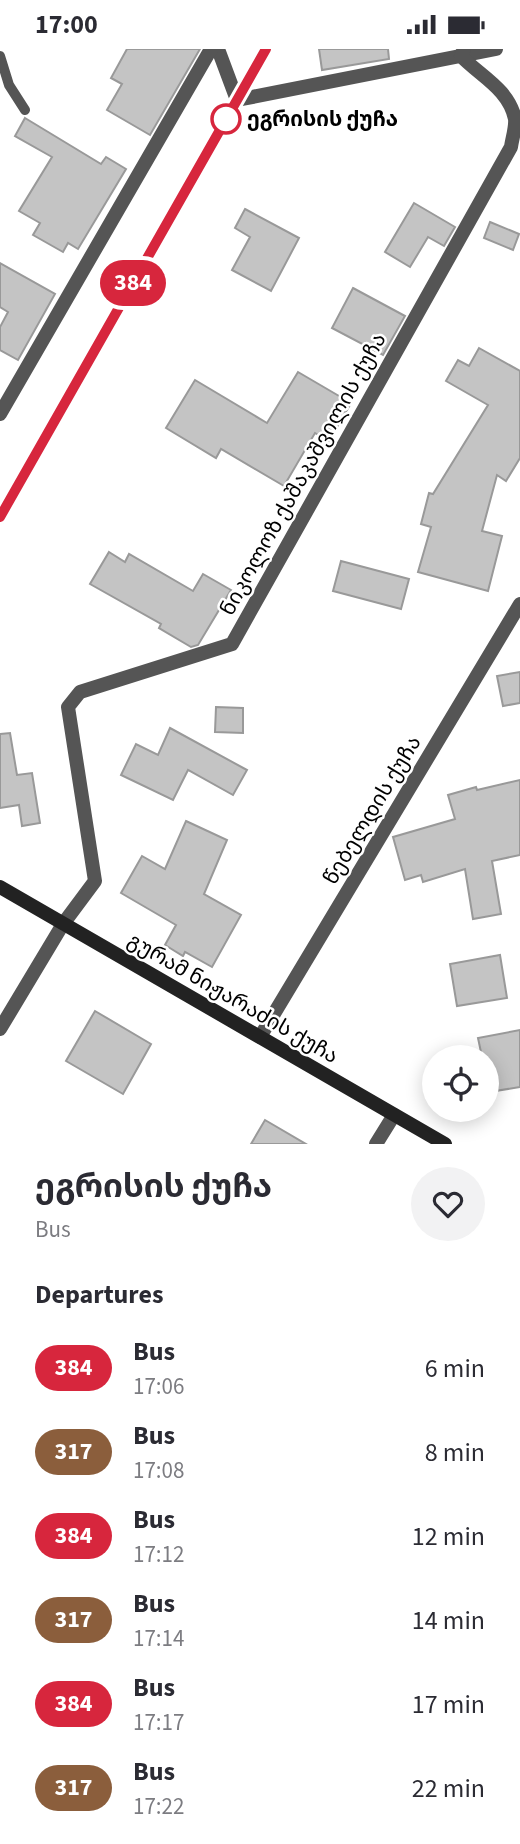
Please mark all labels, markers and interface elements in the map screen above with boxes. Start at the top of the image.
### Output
text: 17:00 [35,6,98,43]
marker: ეგრისის ქუჩა [211,104,241,134]
place label: ეგრისის ქუჩა [247,104,398,134]
line badge: 384 [93,260,173,306]
text: 384 [114,265,152,300]
street label: ნიკოლოზ ქაშაკაშვილის ქუჩა [213,327,393,621]
street label: წებელდის ქუჩა [316,730,428,890]
street label: გურამ ნიჟარაძის ქუჩა [122,925,344,1071]
map controls [422,1045,499,1122]
button: locate [422,1045,499,1122]
text: ეგრისის ქუჩა [35,1163,272,1210]
button: heart [411,1167,485,1241]
text: Bus [35,1213,71,1246]
text: Departures [35,1276,163,1313]
text: Bus [133,1333,175,1370]
text: 384 [54,1350,93,1385]
text: 6 min [425,1350,485,1387]
text: 17:06 [133,1370,184,1403]
text: Bus [133,1417,175,1454]
text: 317 [54,1434,93,1469]
text: 8 min [425,1434,485,1471]
text: 17:08 [133,1454,184,1487]
text: Bus [133,1501,175,1538]
text: 384 [54,1518,93,1553]
text: 12 min [412,1518,485,1555]
text: 17:12 [133,1538,184,1571]
text: Bus [133,1585,175,1622]
text: 317 [54,1602,93,1637]
text: 14 min [412,1602,485,1639]
text: 17:14 [133,1622,184,1655]
text: Bus [133,1669,175,1706]
text: 384 [54,1686,93,1721]
text: 17 min [412,1686,485,1723]
text: 17:17 [133,1706,184,1739]
text: Bus [133,1753,175,1790]
text: 317 [54,1770,93,1805]
text: 22 min [412,1770,485,1807]
text: 17:22 [133,1790,184,1823]

